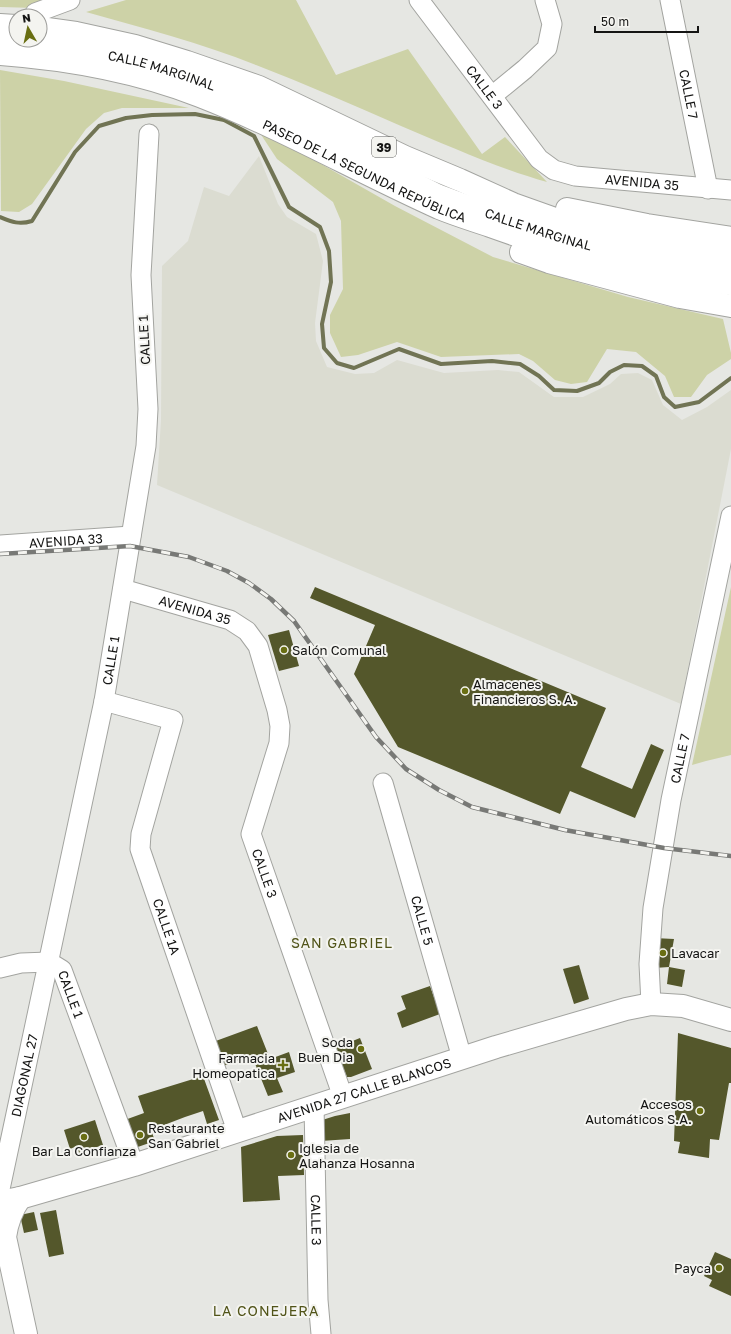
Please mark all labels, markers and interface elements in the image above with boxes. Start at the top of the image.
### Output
north arrow [8,8,48,48]
scale bar [595,8,698,34]
text: N [21,11,32,25]
text: 50 m [601,14,629,29]
street label: CALLE MARGINAL [107,47,218,94]
street label: CALLE 3 [463,62,506,112]
street label: CALLE 7 [676,68,702,120]
street label: PASEO DE LA SEGUNDA REPÚBLICA [260,116,469,225]
road number: 39 [372,137,396,157]
street label: AVENIDA 35 [604,171,680,193]
street label: CALLE MARGINAL [483,204,594,254]
street label: CALLE 1 [135,315,153,365]
street label: AVENIDA 33 [28,530,103,551]
street label: AVENIDA 35 [157,592,233,628]
street label: CALLE 1 [99,635,123,686]
place label: Salón Comunal [292,642,386,658]
marker: Salón Comunal [279,645,289,655]
place label: Almacenes Financieros S. A. [473,676,577,707]
marker: Almacenes Financieros S. A. [460,686,470,696]
street label: CALLE 7 [667,732,693,785]
street label: CALLE 3 [249,846,281,900]
street label: CALLE 5 [408,894,437,947]
street label: CALLE 1A [150,896,184,957]
district label: SAN GABRIEL [291,934,393,951]
place label: Lavacar [671,945,719,961]
marker: Lavacar [658,948,668,958]
street label: CALLE 1 [55,968,87,1020]
street label: DIAGONAL 27 [8,1033,41,1118]
place label: Soda Buen Dia [298,1034,353,1065]
marker: Soda Buen Dia [356,1044,366,1054]
place label: Farmacia Homeopatica [192,1050,275,1081]
street label: AVENIDA 27 CALLE BLANCOS [275,1054,453,1126]
marker: Farmacia Homeopatica [278,1060,288,1070]
place label: Accesos Automáticos S.A. [585,1096,692,1127]
marker: Accesos Automáticos S.A. [695,1106,705,1116]
place label: Restaurante San Gabriel [148,1120,224,1151]
marker: Restaurante San Gabriel [135,1130,145,1140]
marker: Bar La Confianza [79,1132,89,1142]
place label: Iglesia de Alahanza Hosanna [299,1140,415,1171]
place label: Bar La Confianza [32,1143,136,1159]
marker: Iglesia de Alahanza Hosanna [286,1150,296,1160]
street label: CALLE 3 [308,1194,325,1246]
place label: Payca [674,1260,711,1276]
marker: Payca [714,1263,724,1273]
district label: LA CONEJERA [213,1302,319,1319]

